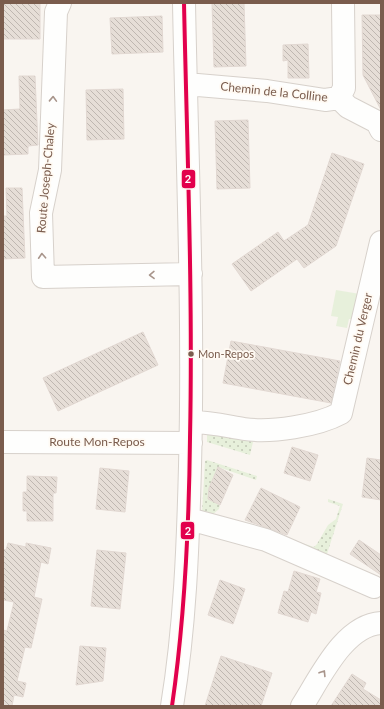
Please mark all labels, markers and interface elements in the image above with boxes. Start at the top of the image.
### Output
street label: Chemin de la Colline [220,78,328,105]
one-way arrow [48,96,57,102]
street label: Route Joseph-Chaley [33,121,58,234]
line badge: 2 [181,169,196,189]
text: 2 [185,172,191,185]
one-way arrow [38,253,46,259]
one-way arrow [149,270,155,279]
street label: Chemin du Verger [340,291,376,386]
place label: Mon-Repos [198,347,254,360]
marker: Mon-Repos [186,349,196,359]
street label: Route Mon-Repos [49,434,145,449]
line badge: 2 [180,521,195,540]
text: 2 [185,524,191,537]
one-way arrow [318,670,326,677]

